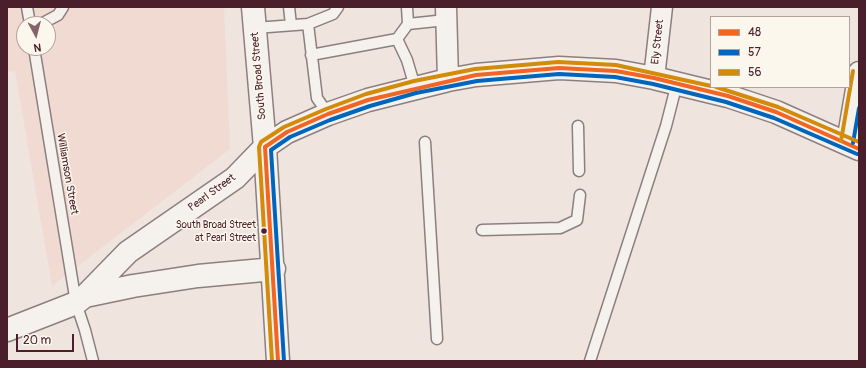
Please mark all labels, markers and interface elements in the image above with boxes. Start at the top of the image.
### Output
north arrow [16,16,56,56]
legend [710,16,850,88]
street label: Ely Street [649,19,667,65]
text: 48 [748,25,761,40]
street label: South Broad Street [249,31,269,121]
text: N [33,41,42,54]
text: 57 [748,45,761,60]
text: 56 [748,65,762,80]
street label: Williamson Street [53,132,81,216]
street label: Pearl Street [186,171,238,215]
place label: South Broad Street at Pearl Street [176,219,256,242]
marker: South Broad Street at Pearl Street [259,226,269,236]
scale bar [18,326,76,352]
text: 20 m [23,333,51,348]

